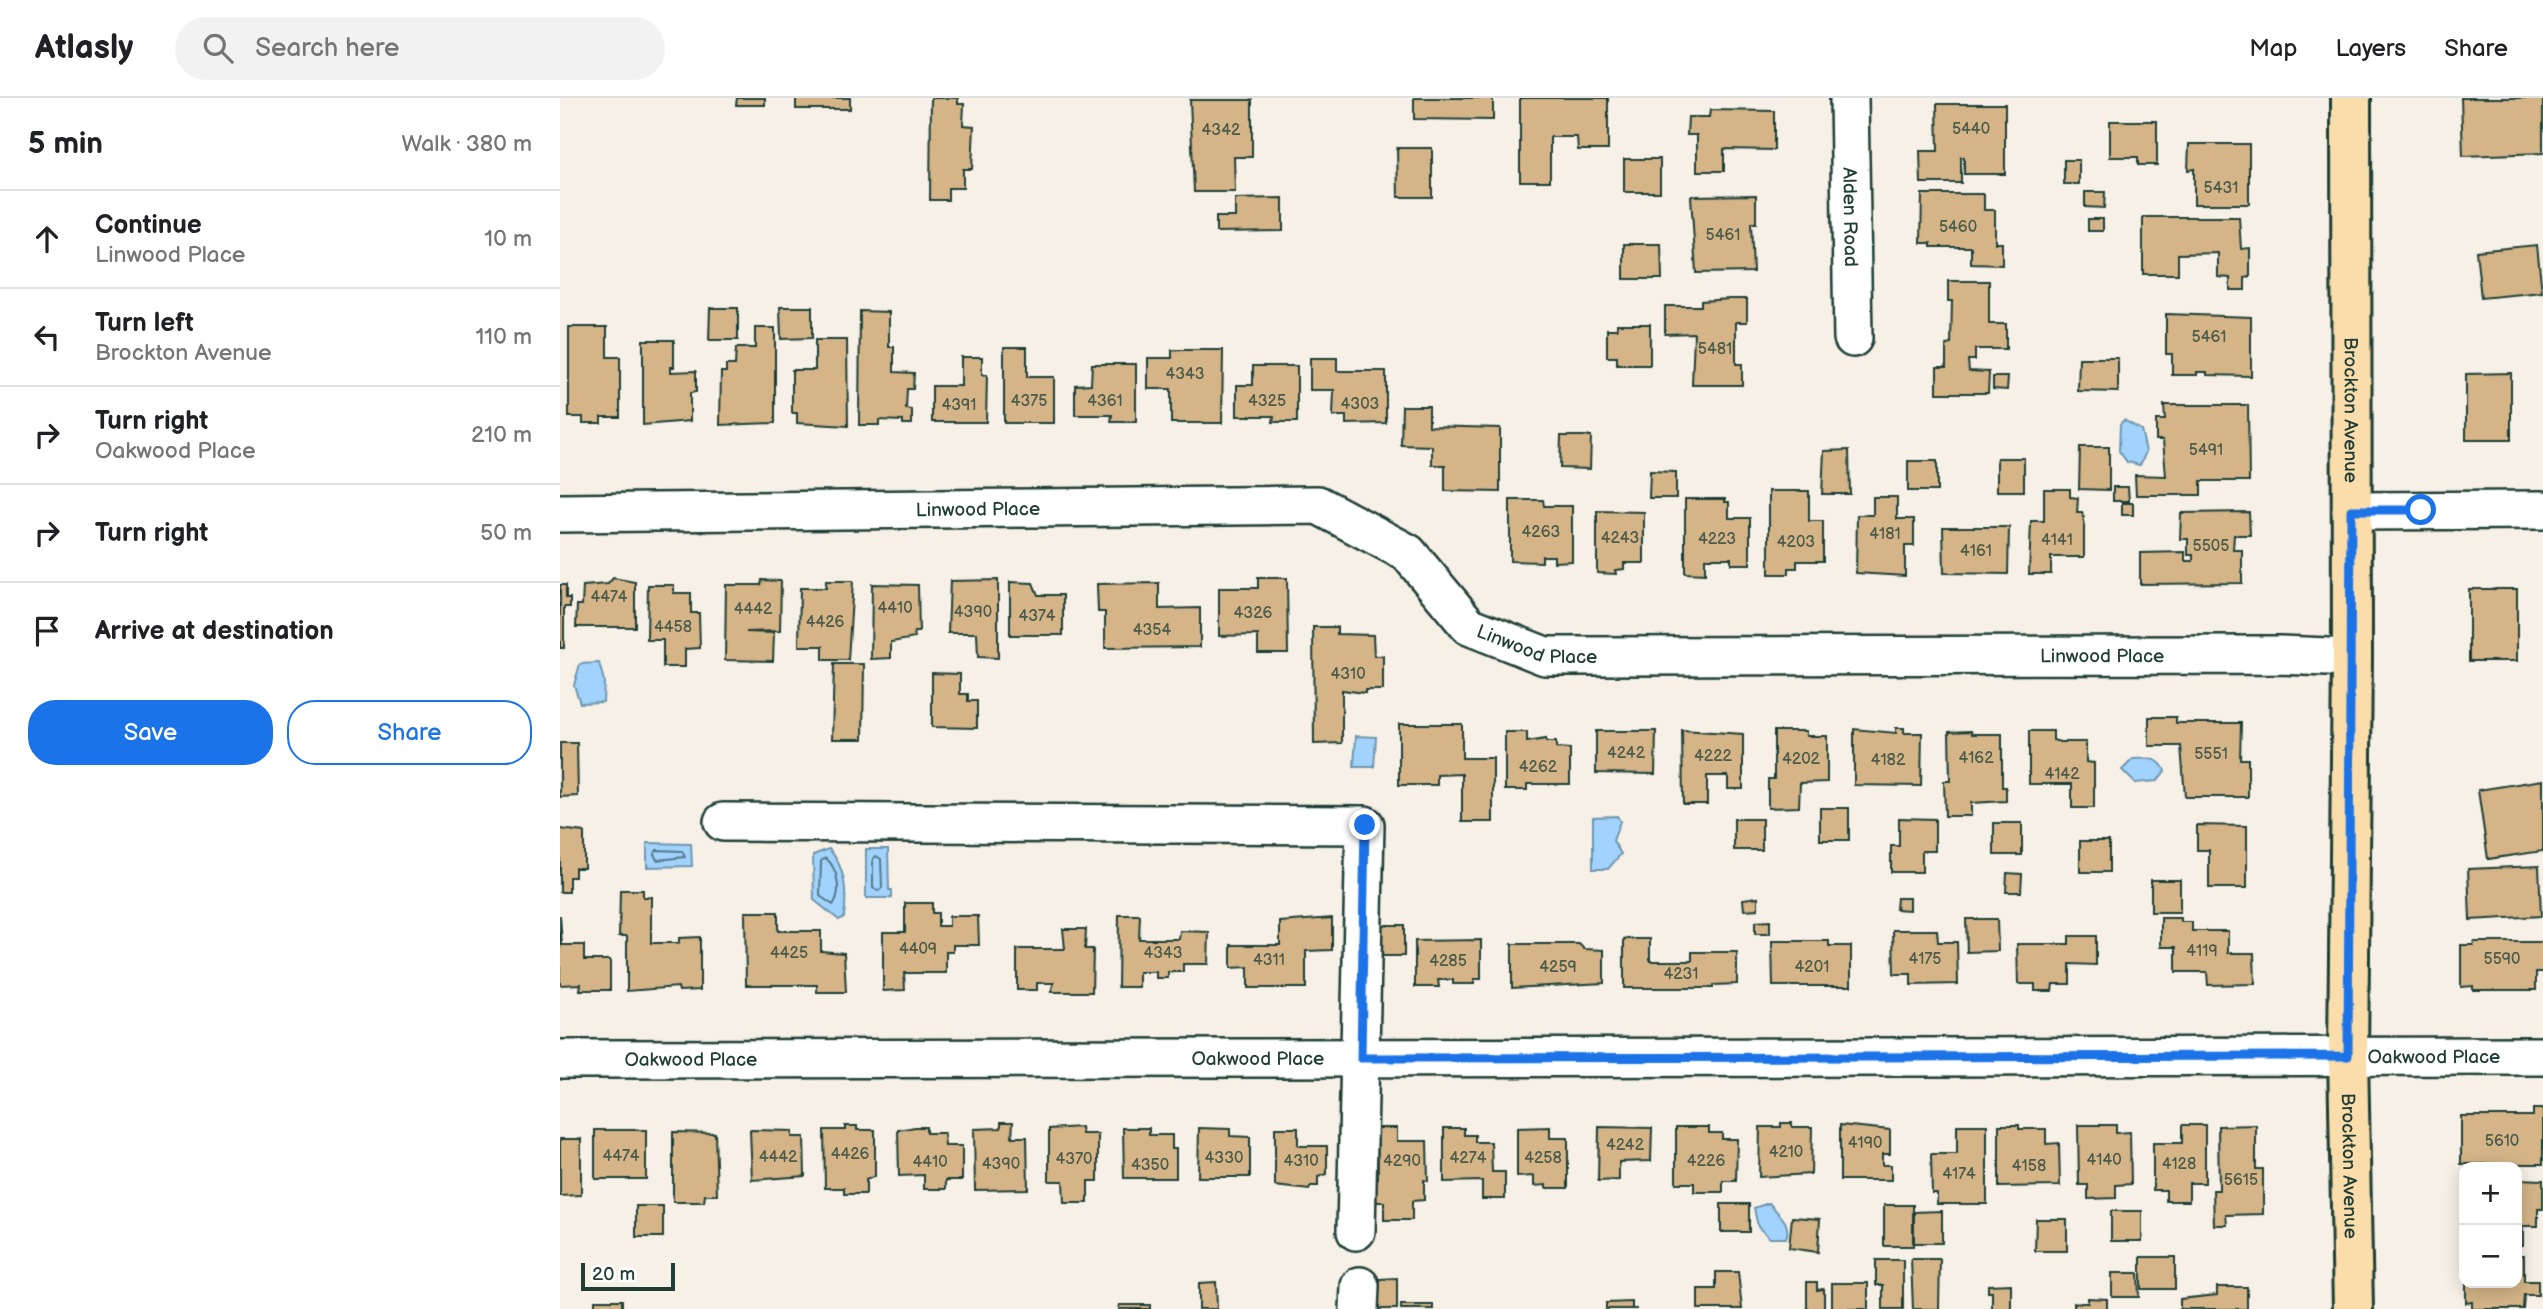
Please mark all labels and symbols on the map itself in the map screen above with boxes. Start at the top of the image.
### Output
house number: 5440 [1952,120,1990,139]
house number: 4342 [1202,121,1241,140]
street label: Alden Road [1837,167,1862,267]
house number: 5431 [2204,179,2238,198]
house number: 5460 [1939,218,1977,237]
house number: 5461 [1706,226,1740,245]
house number: 5461 [2192,328,2226,347]
street label: Brockton Avenue [2338,337,2362,483]
house number: 5481 [1698,340,1732,359]
house number: 4343 [1165,365,1205,384]
house number: 4375 [1011,392,1047,411]
house number: 4361 [1087,392,1123,411]
house number: 4325 [1248,392,1286,411]
house number: 4303 [1341,395,1380,414]
house number: 4391 [941,396,977,415]
house number: 5491 [2189,441,2223,460]
route start [2405,494,2436,525]
street label: Linwood Place [916,498,1040,522]
house number: 4263 [1522,523,1561,542]
house number: 4181 [1869,525,1901,544]
house number: 4243 [1601,529,1639,548]
house number: 4223 [1698,530,1736,549]
house number: 4141 [2041,531,2073,550]
house number: 4203 [1777,533,1815,552]
house number: 5505 [2193,537,2229,556]
house number: 4161 [1960,542,1992,561]
house number: 4474 [590,588,628,607]
house number: 4410 [877,599,913,618]
house number: 4442 [734,600,773,619]
house number: 4390 [954,603,992,622]
house number: 4326 [1234,604,1273,623]
house number: 4374 [1018,607,1056,626]
house number: 4426 [806,613,845,632]
house number: 4458 [654,618,692,637]
street label: Linwood Place [1473,620,1597,669]
house number: 4354 [1133,621,1172,640]
street label: Linwood Place [2040,645,2164,668]
house number: 4310 [1330,665,1366,684]
house number: 4242 [1607,744,1646,763]
house number: 5551 [2194,745,2228,764]
house number: 4222 [1694,747,1733,766]
house number: 4162 [1958,749,1994,768]
house number: 4202 [1782,750,1821,769]
house number: 4182 [1871,751,1906,770]
house number: 4262 [1519,758,1558,777]
house number: 4142 [2044,765,2080,784]
route end [1349,809,1380,840]
house number: 4409 [899,940,937,959]
house number: 4119 [2186,942,2218,961]
house number: 4425 [770,944,808,963]
house number: 4343 [1143,944,1183,963]
house number: 4175 [1909,950,1941,969]
house number: 5590 [2484,950,2521,969]
house number: 4311 [1253,951,1285,970]
house number: 4285 [1429,952,1467,971]
house number: 4259 [1539,958,1577,977]
house number: 4201 [1795,958,1829,977]
house number: 4231 [1664,965,1698,984]
street label: Oakwood Place [2368,1046,2500,1069]
street label: Oakwood Place [1192,1048,1324,1071]
street label: Oakwood Place [625,1049,757,1072]
street label: Brockton Avenue [2336,1093,2362,1239]
house number: 5610 [2485,1132,2519,1151]
house number: 4190 [1848,1134,1882,1153]
house number: 4242 [1606,1136,1645,1155]
house number: 4210 [1769,1143,1803,1162]
house number: 4426 [831,1145,870,1164]
house number: 4474 [602,1147,640,1166]
house number: 4442 [759,1148,798,1167]
house number: 4330 [1205,1149,1243,1168]
house number: 4274 [1450,1149,1487,1168]
house number: 4258 [1524,1149,1562,1168]
house number: 4370 [1056,1150,1092,1169]
house number: 4140 [2086,1151,2122,1170]
house number: 4310 [1283,1152,1319,1171]
house number: 4290 [1383,1152,1421,1171]
house number: 4226 [1687,1152,1725,1171]
house number: 4410 [912,1153,948,1172]
house number: 4390 [982,1155,1020,1174]
house number: 4128 [2162,1155,2196,1174]
house number: 4350 [1131,1156,1169,1175]
house number: 4158 [2012,1157,2046,1176]
house number: 4174 [1942,1165,1976,1184]
house number: 5615 [2224,1171,2258,1190]
scale bar [581,1260,676,1292]

